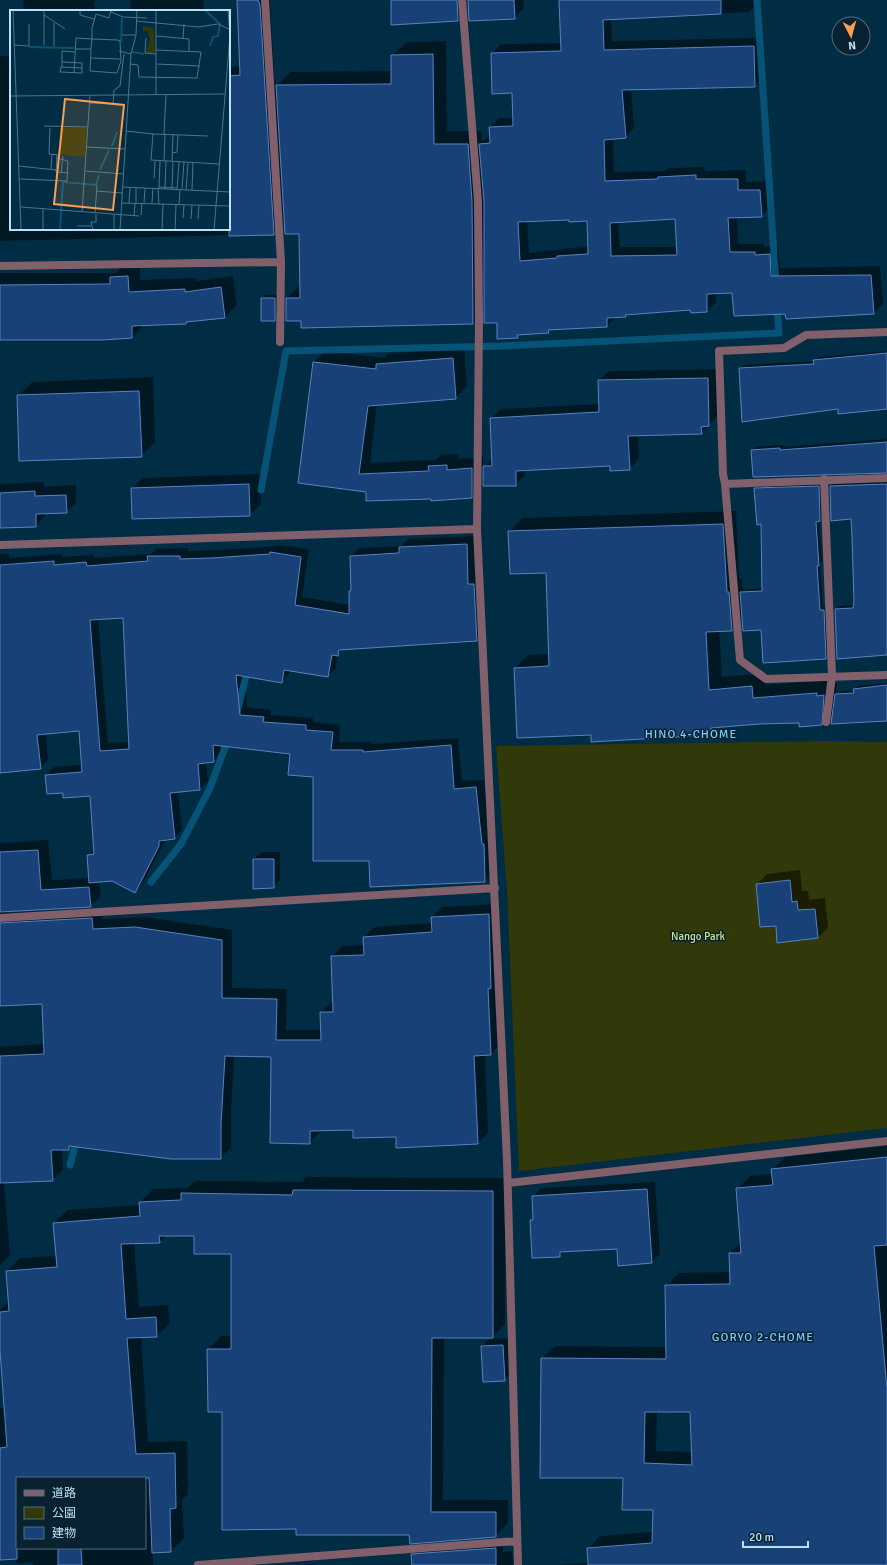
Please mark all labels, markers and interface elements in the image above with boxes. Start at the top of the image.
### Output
inset map [10,10,230,230]
north arrow [831,16,871,56]
text: N [848,39,856,52]
district label: HINO 4-CHOME [645,727,737,742]
park label: Nango Park [671,930,726,943]
district label: GORYO 2-CHOME [712,1330,814,1345]
legend [16,1477,146,1549]
text: 道路 [52,1486,76,1501]
text: 公園 [52,1506,76,1521]
scale bar [743,1523,808,1549]
text: 建物 [52,1526,76,1541]
text: 20 m [749,1530,774,1545]

